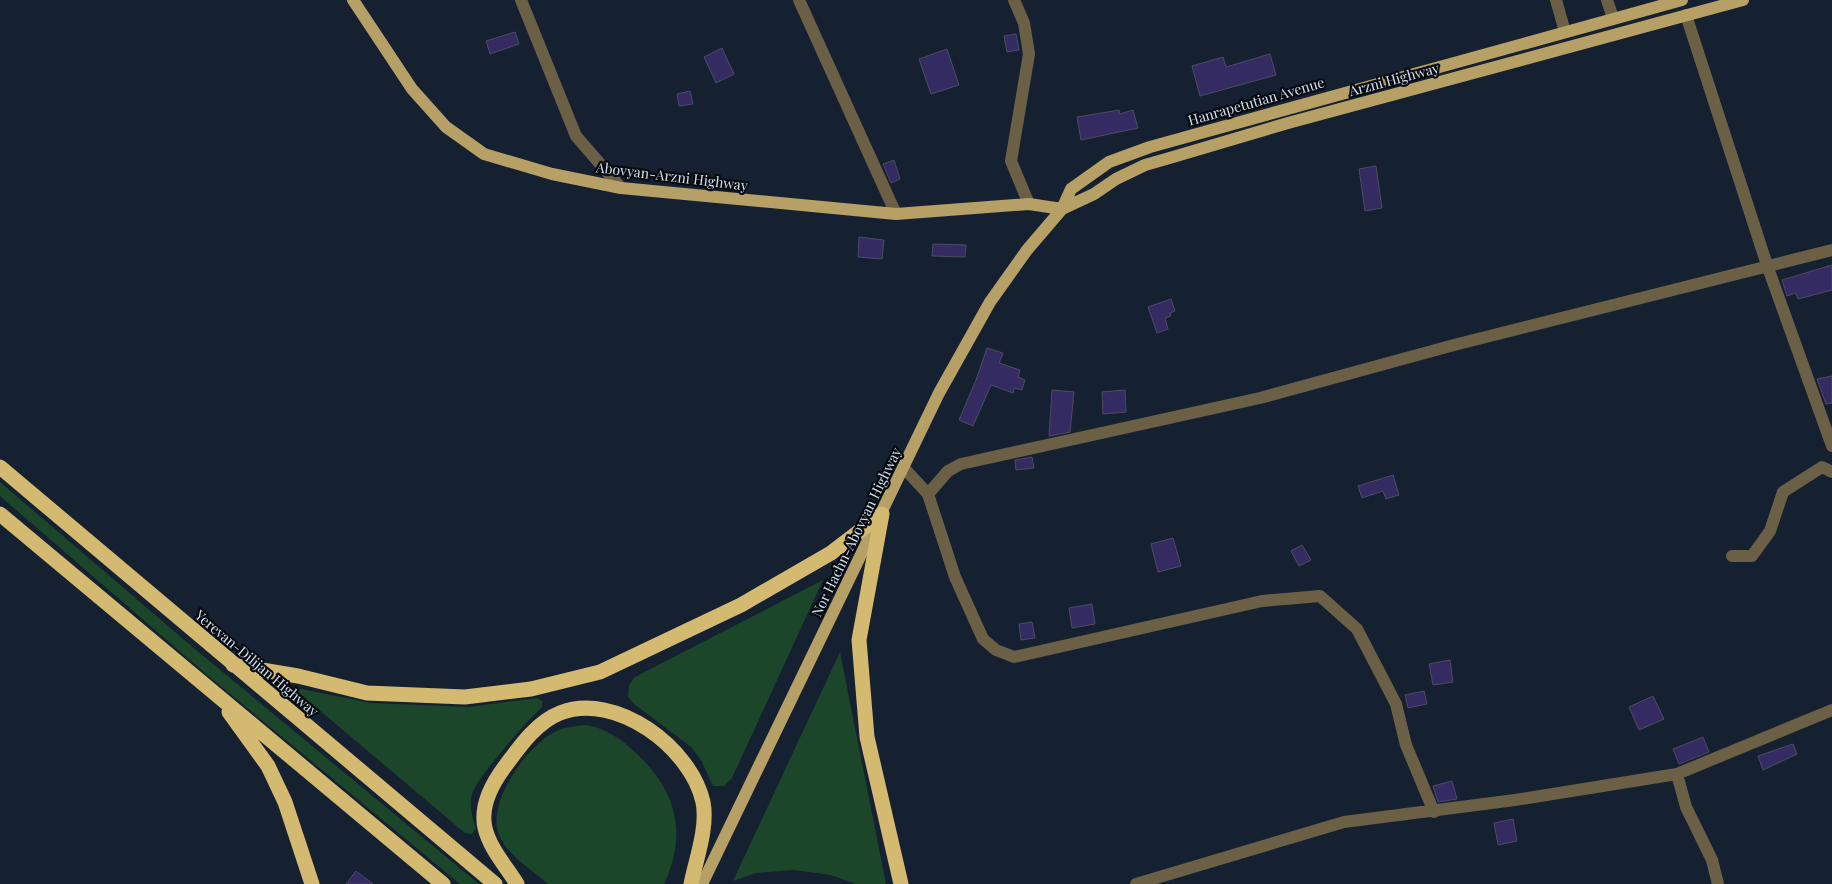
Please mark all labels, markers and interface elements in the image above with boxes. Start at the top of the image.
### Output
street label: Arzni Highway [1346,58,1441,100]
street label: Hanrapetutian Avenue [1186,72,1326,130]
street label: Abovyan-Arzni Highway [594,157,749,195]
street label: Nor Hachn-Abovyan Highway [807,444,905,620]
street label: Yerevan-Dilijan Highway [190,605,323,720]

